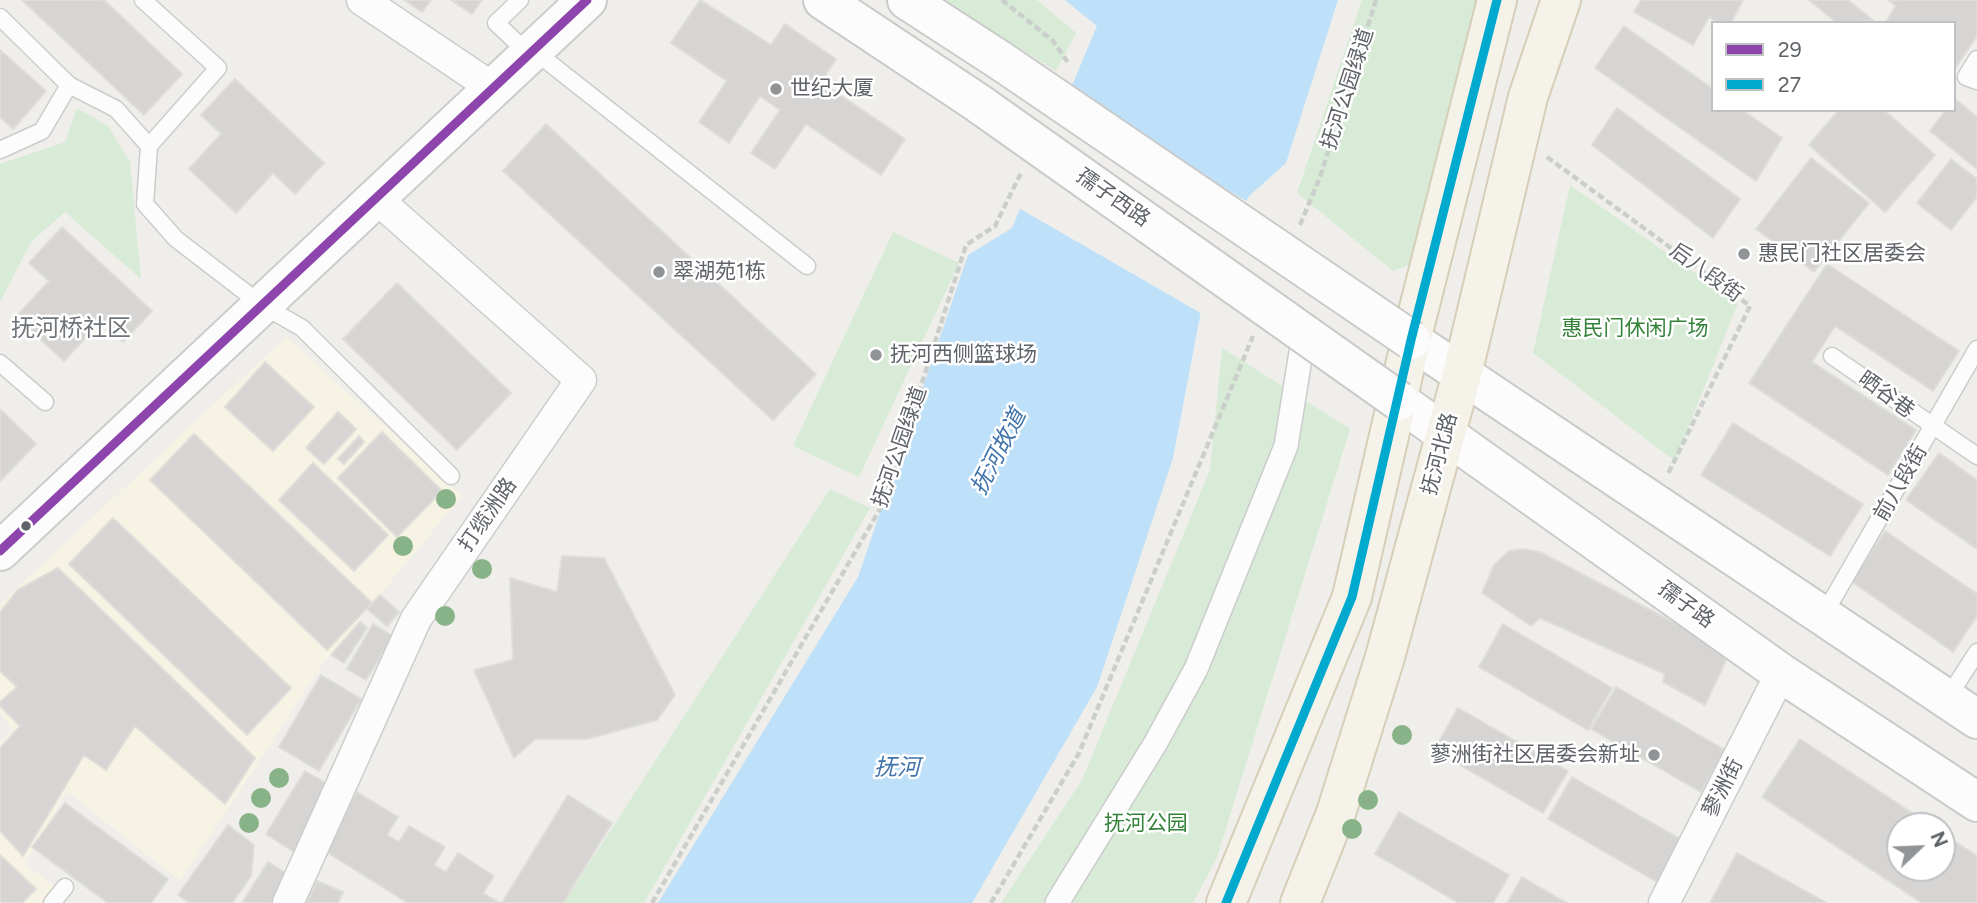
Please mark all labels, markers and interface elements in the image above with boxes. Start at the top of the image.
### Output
legend [1711,21,1956,112]
street label: 抚河公园绿道 [1317,25,1379,153]
text: 29 [1778,37,1802,62]
text: 27 [1778,72,1801,97]
place label: 世纪大厦 [790,76,874,102]
marker: 世纪大厦 [768,81,784,97]
street label: 孺子西路 [1071,164,1155,232]
street label: 后八段街 [1665,238,1747,308]
place label: 惠民门社区居委会 [1758,241,1926,267]
marker: 惠民门社区居委会 [1736,246,1752,262]
place label: 翠湖苑1栋 [673,259,766,285]
marker: 翠湖苑1栋 [651,264,667,280]
district label: 抚河桥社区 [11,315,131,343]
park label: 惠民门休闲广场 [1562,316,1708,342]
place label: 抚河西侧篮球场 [890,342,1037,368]
marker: 抚河西侧篮球场 [868,347,884,363]
street label: 晒谷巷 [1853,366,1919,424]
street label: 抚河公园绿道 [868,383,932,511]
water label: 抚河故道 [966,405,1032,499]
street label: 抚河北路 [1417,410,1463,498]
street label: 前八段街 [1869,440,1933,526]
street label: 打缆洲路 [454,473,522,557]
unlabelled marker [19,519,33,533]
street label: 孺子路 [1653,576,1719,634]
place label: 蓼洲街社区居委会新址 [1430,742,1640,768]
marker: 蓼洲街社区居委会新址 [1646,747,1662,763]
water label: 抚河 [874,754,920,782]
street label: 蓼洲街 [1697,754,1749,822]
park label: 抚河公园 [1104,811,1188,837]
north arrow [1886,812,1956,882]
text: N [1925,828,1952,851]

